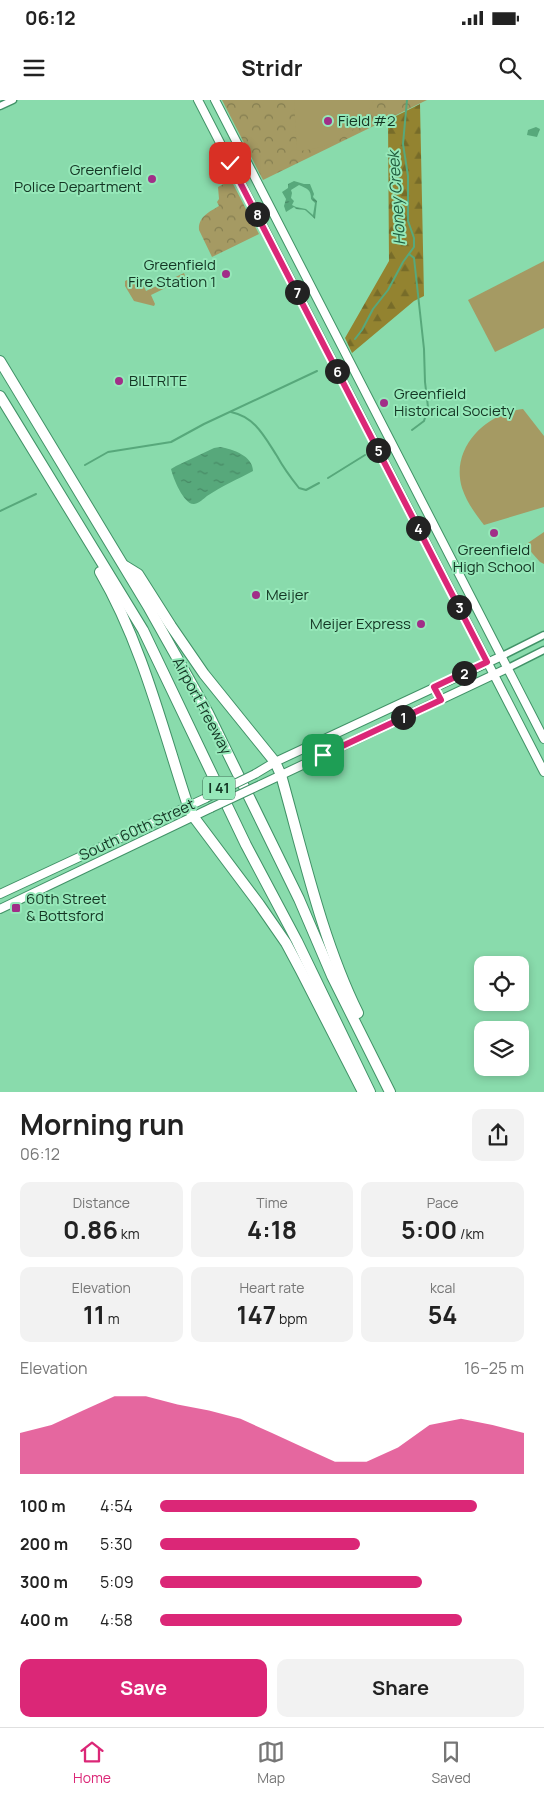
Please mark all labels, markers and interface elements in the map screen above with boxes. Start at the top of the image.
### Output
text: 06:12 [25,5,75,31]
text: Stridr [241,53,303,83]
icon: menu [20,54,48,82]
icon: search [496,54,524,82]
place label: Field #2 [338,110,396,131]
marker: Field #2 [322,115,334,127]
pin [209,142,251,184]
water label: Honey Creek [382,148,410,246]
icon: check [216,149,244,177]
place label: Greenfield Police Department [14,159,142,197]
marker: Greenfield Police Department [146,173,158,185]
pin: 8 [244,202,270,226]
text: 8 [253,205,262,224]
place label: Greenfield Fire Station 1 [128,254,216,292]
marker: Greenfield Fire Station 1 [220,268,232,280]
pin: 7 [284,280,310,304]
text: 7 [294,283,301,302]
pin: 6 [324,358,350,384]
text: 6 [333,362,342,381]
place label: BILTRITE [129,370,187,391]
marker: BILTRITE [113,375,125,387]
place label: Greenfield Historical Society [394,383,514,421]
marker: Greenfield Historical Society [378,397,390,409]
pin: 5 [366,438,390,462]
text: 5 [374,441,383,460]
pin: 4 [406,516,430,540]
text: 4 [414,519,423,538]
marker: Greenfield High School [488,527,500,539]
place label: Greenfield High School [453,539,535,577]
place label: Meijer [266,584,309,605]
marker: Meijer [250,589,262,601]
pin: 3 [446,594,472,620]
text: 3 [455,598,464,617]
place label: Meijer Express [310,613,411,634]
marker: Meijer Express [415,618,427,630]
street label: Airport Freeway [168,653,237,758]
pin: 2 [452,660,476,686]
text: 2 [460,664,469,683]
pin: 1 [390,704,416,730]
text: 1 [400,708,407,727]
pin [302,734,344,776]
icon: arrive [309,741,337,769]
road number: I 41 [203,776,235,800]
street label: South 60th Street [76,794,198,866]
place label: 60th Street & Bottsford [26,888,106,926]
marker: 60th Street & Bottsford [10,902,22,914]
map controls [474,956,529,1076]
button: locate [474,956,529,1011]
button: layers [474,1021,529,1076]
text: Morning run [20,1105,184,1143]
button: share [472,1109,524,1161]
text: 06:12 [20,1143,60,1165]
text: Distance [73,1193,130,1212]
text: Time [256,1193,288,1212]
text: Pace [427,1193,458,1212]
text: 0.86 [63,1212,118,1247]
text: 4:18 [247,1212,297,1247]
text: 5:00 [401,1212,457,1247]
text: km [118,1224,140,1243]
text: /km [457,1224,484,1243]
text: Elevation [72,1278,131,1297]
text: Heart rate [240,1278,304,1297]
text: kcal [430,1278,455,1297]
text: 11 [83,1297,105,1332]
text: 147 [237,1297,276,1332]
text: 54 [428,1297,458,1332]
text: m [105,1309,120,1328]
text: bpm [276,1309,307,1328]
text: Elevation [20,1357,88,1379]
text: 16–25 m [464,1357,524,1379]
text: 100 m [20,1495,66,1517]
text: 4:54 [100,1495,133,1517]
text: 200 m [20,1533,68,1555]
text: 5:30 [100,1533,133,1555]
text: 300 m [20,1571,68,1593]
text: 5:09 [100,1571,134,1593]
text: 400 m [20,1609,68,1631]
text: 4:58 [100,1609,133,1631]
button: Save [20,1659,267,1717]
button: Share [277,1659,524,1717]
tab: Home [73,1738,111,1787]
tab: Map [257,1738,285,1787]
tab: Saved [431,1738,471,1787]

